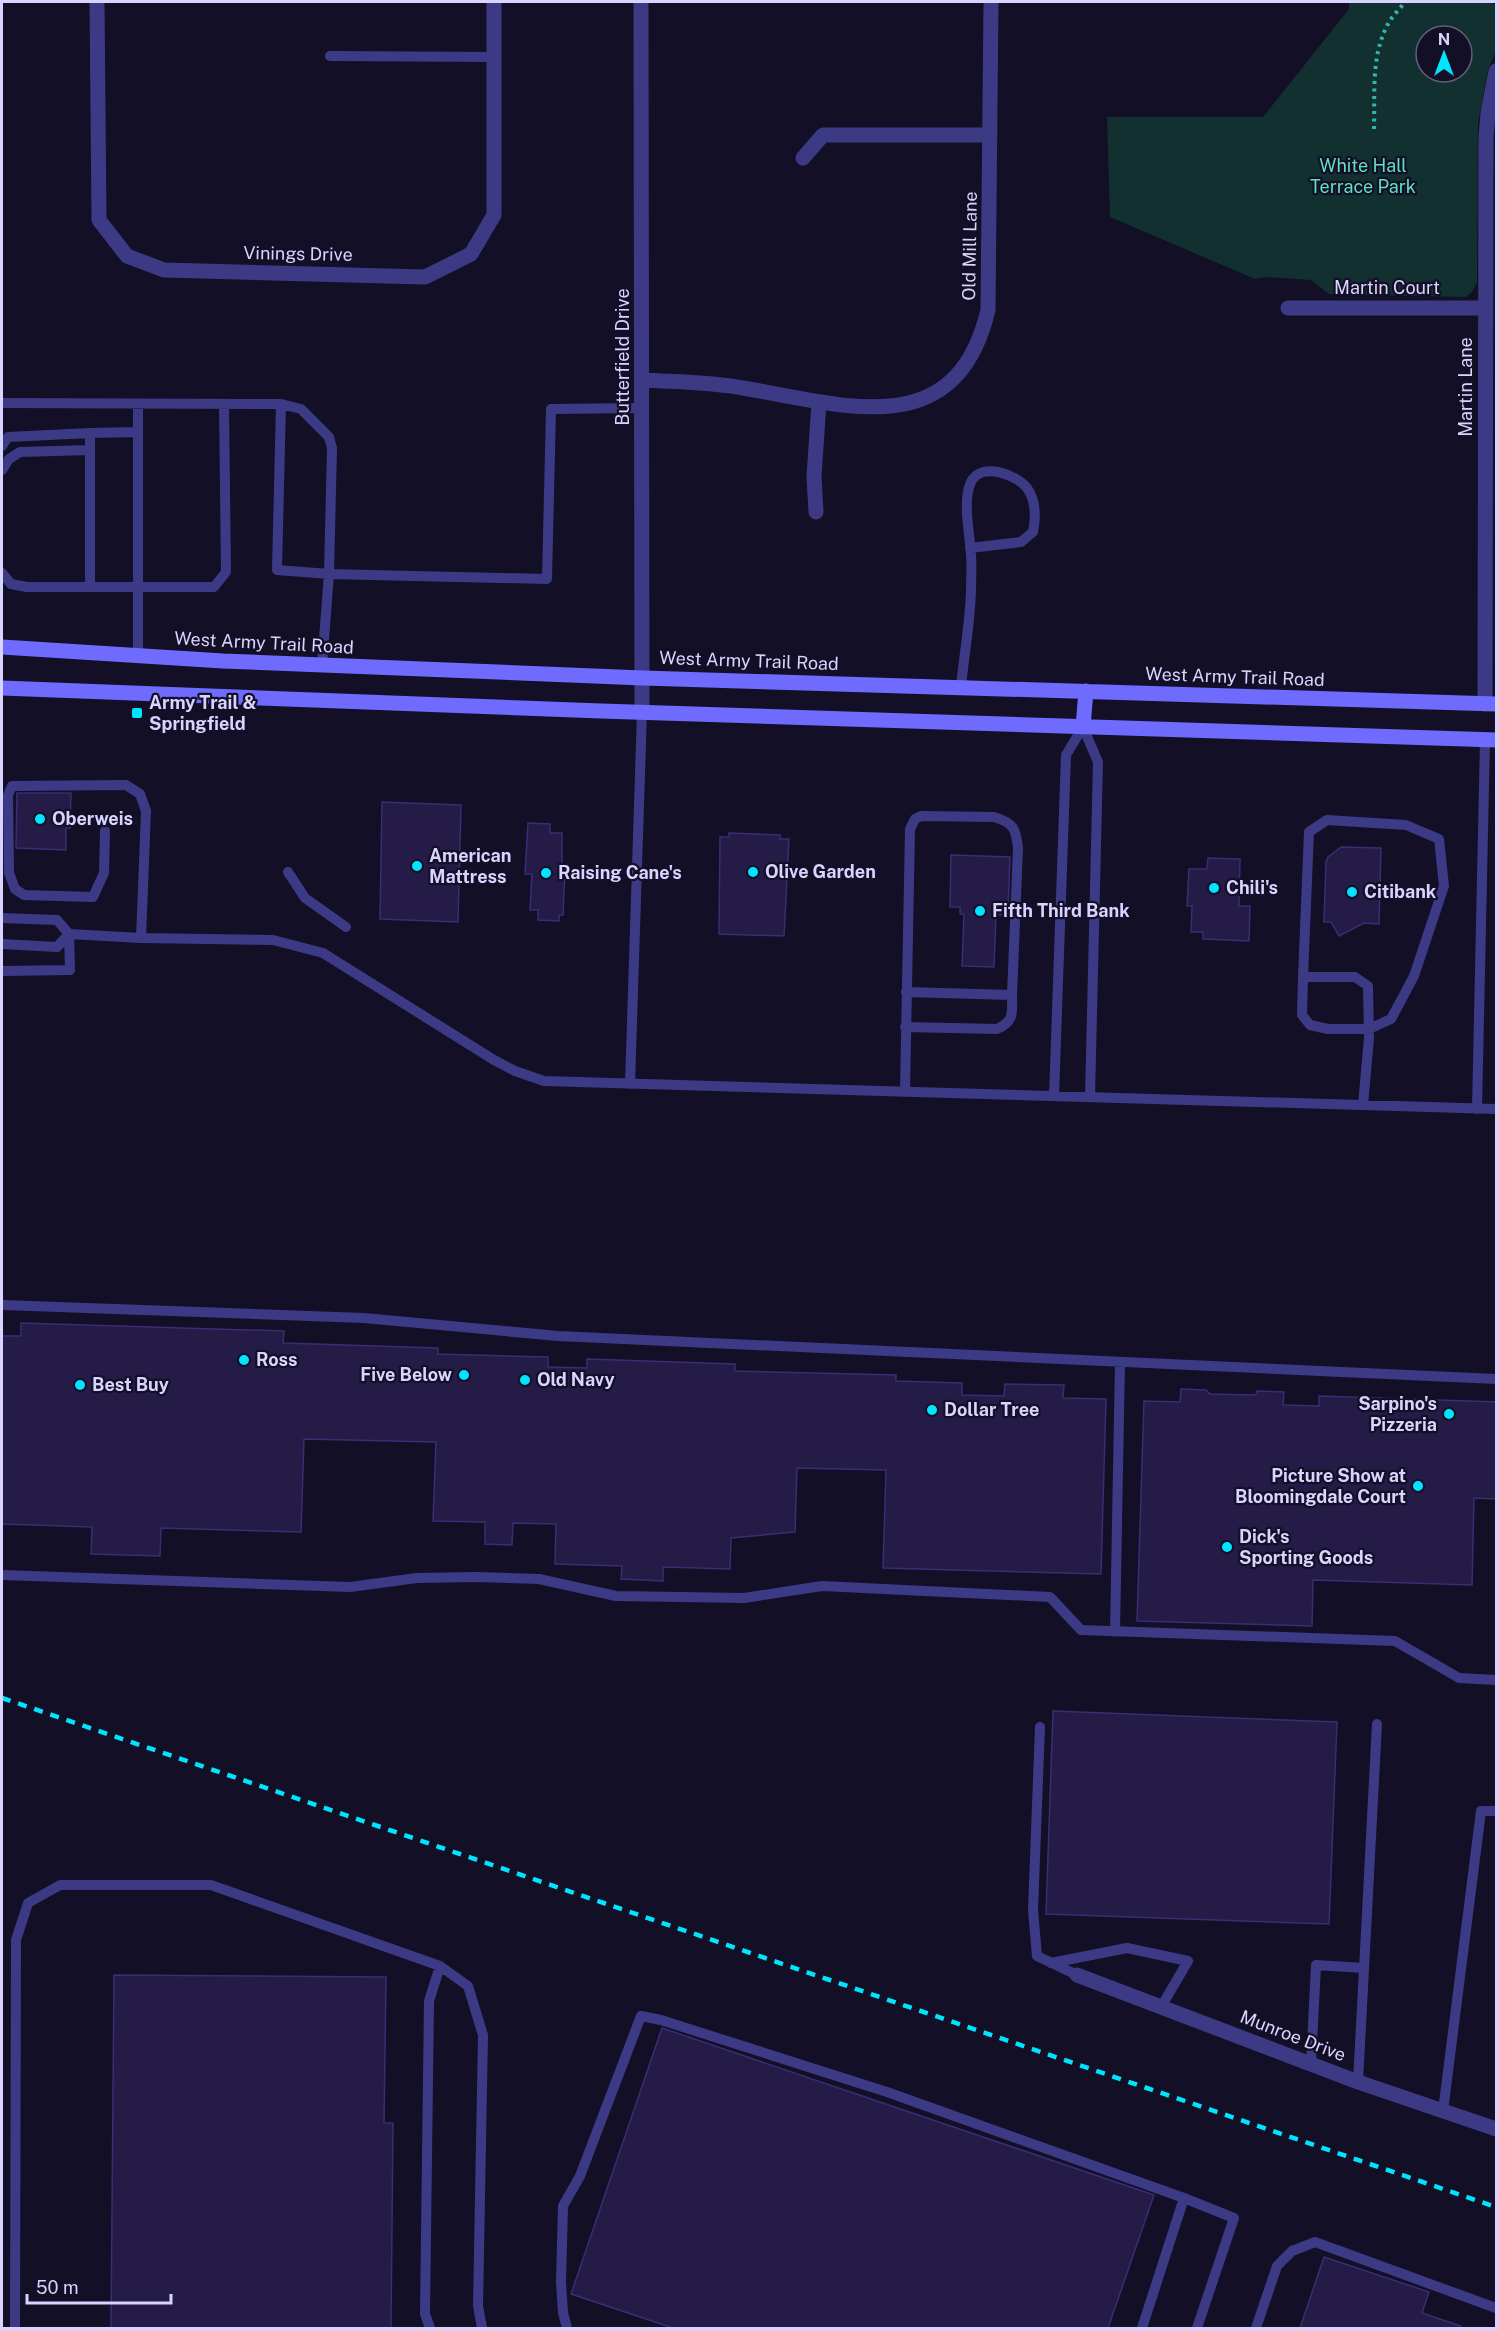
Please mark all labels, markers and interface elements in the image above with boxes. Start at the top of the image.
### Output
north arrow [1414,24,1474,84]
text: N [1438,30,1450,49]
park label: White Hall Terrace Park [1310,155,1416,197]
street label: Old Mill Lane [958,191,981,301]
street label: Vinings Drive [243,242,353,265]
street label: Martin Court [1334,277,1440,298]
street label: Butterfield Drive [612,288,633,426]
street label: Martin Lane [1455,337,1476,437]
street label: West Army Trail Road [174,627,354,658]
street label: West Army Trail Road [659,647,839,674]
street label: West Army Trail Road [1145,663,1325,690]
place label: Army Trail & Springfield [149,692,257,734]
marker: Army Trail & Springfield [130,706,144,720]
place label: Oberweis [52,808,133,829]
marker: Oberweis [33,812,47,826]
place label: American Mattress [429,845,511,887]
marker: American Mattress [410,859,424,873]
place label: Olive Garden [765,861,876,882]
place label: Raising Cane's [558,862,682,883]
marker: Olive Garden [746,865,760,879]
marker: Raising Cane's [539,866,553,880]
place label: Chili's [1226,877,1278,898]
marker: Chili's [1207,881,1221,895]
place label: Citibank [1364,881,1437,902]
marker: Citibank [1345,885,1359,899]
place label: Fifth Third Bank [992,900,1130,921]
marker: Fifth Third Bank [973,904,987,918]
place label: Ross [256,1349,297,1370]
marker: Ross [237,1353,251,1367]
place label: Five Below [360,1364,452,1385]
marker: Five Below [457,1368,471,1382]
place label: Old Navy [537,1369,615,1390]
marker: Old Navy [518,1373,532,1387]
place label: Best Buy [92,1374,169,1395]
marker: Best Buy [73,1378,87,1392]
place label: Sarpino's Pizzeria [1358,1393,1437,1435]
place label: Dollar Tree [944,1399,1039,1420]
marker: Dollar Tree [925,1403,939,1417]
marker: Sarpino's Pizzeria [1442,1407,1456,1421]
place label: Picture Show at Bloomingdale Court [1235,1465,1406,1507]
marker: Picture Show at Bloomingdale Court [1411,1479,1425,1493]
place label: Dick's Sporting Goods [1239,1526,1373,1568]
marker: Dick's Sporting Goods [1220,1540,1234,1554]
street label: Munroe Drive [1237,2006,1349,2065]
scale bar [27,2267,171,2305]
text: 50 m [36,2277,79,2298]

